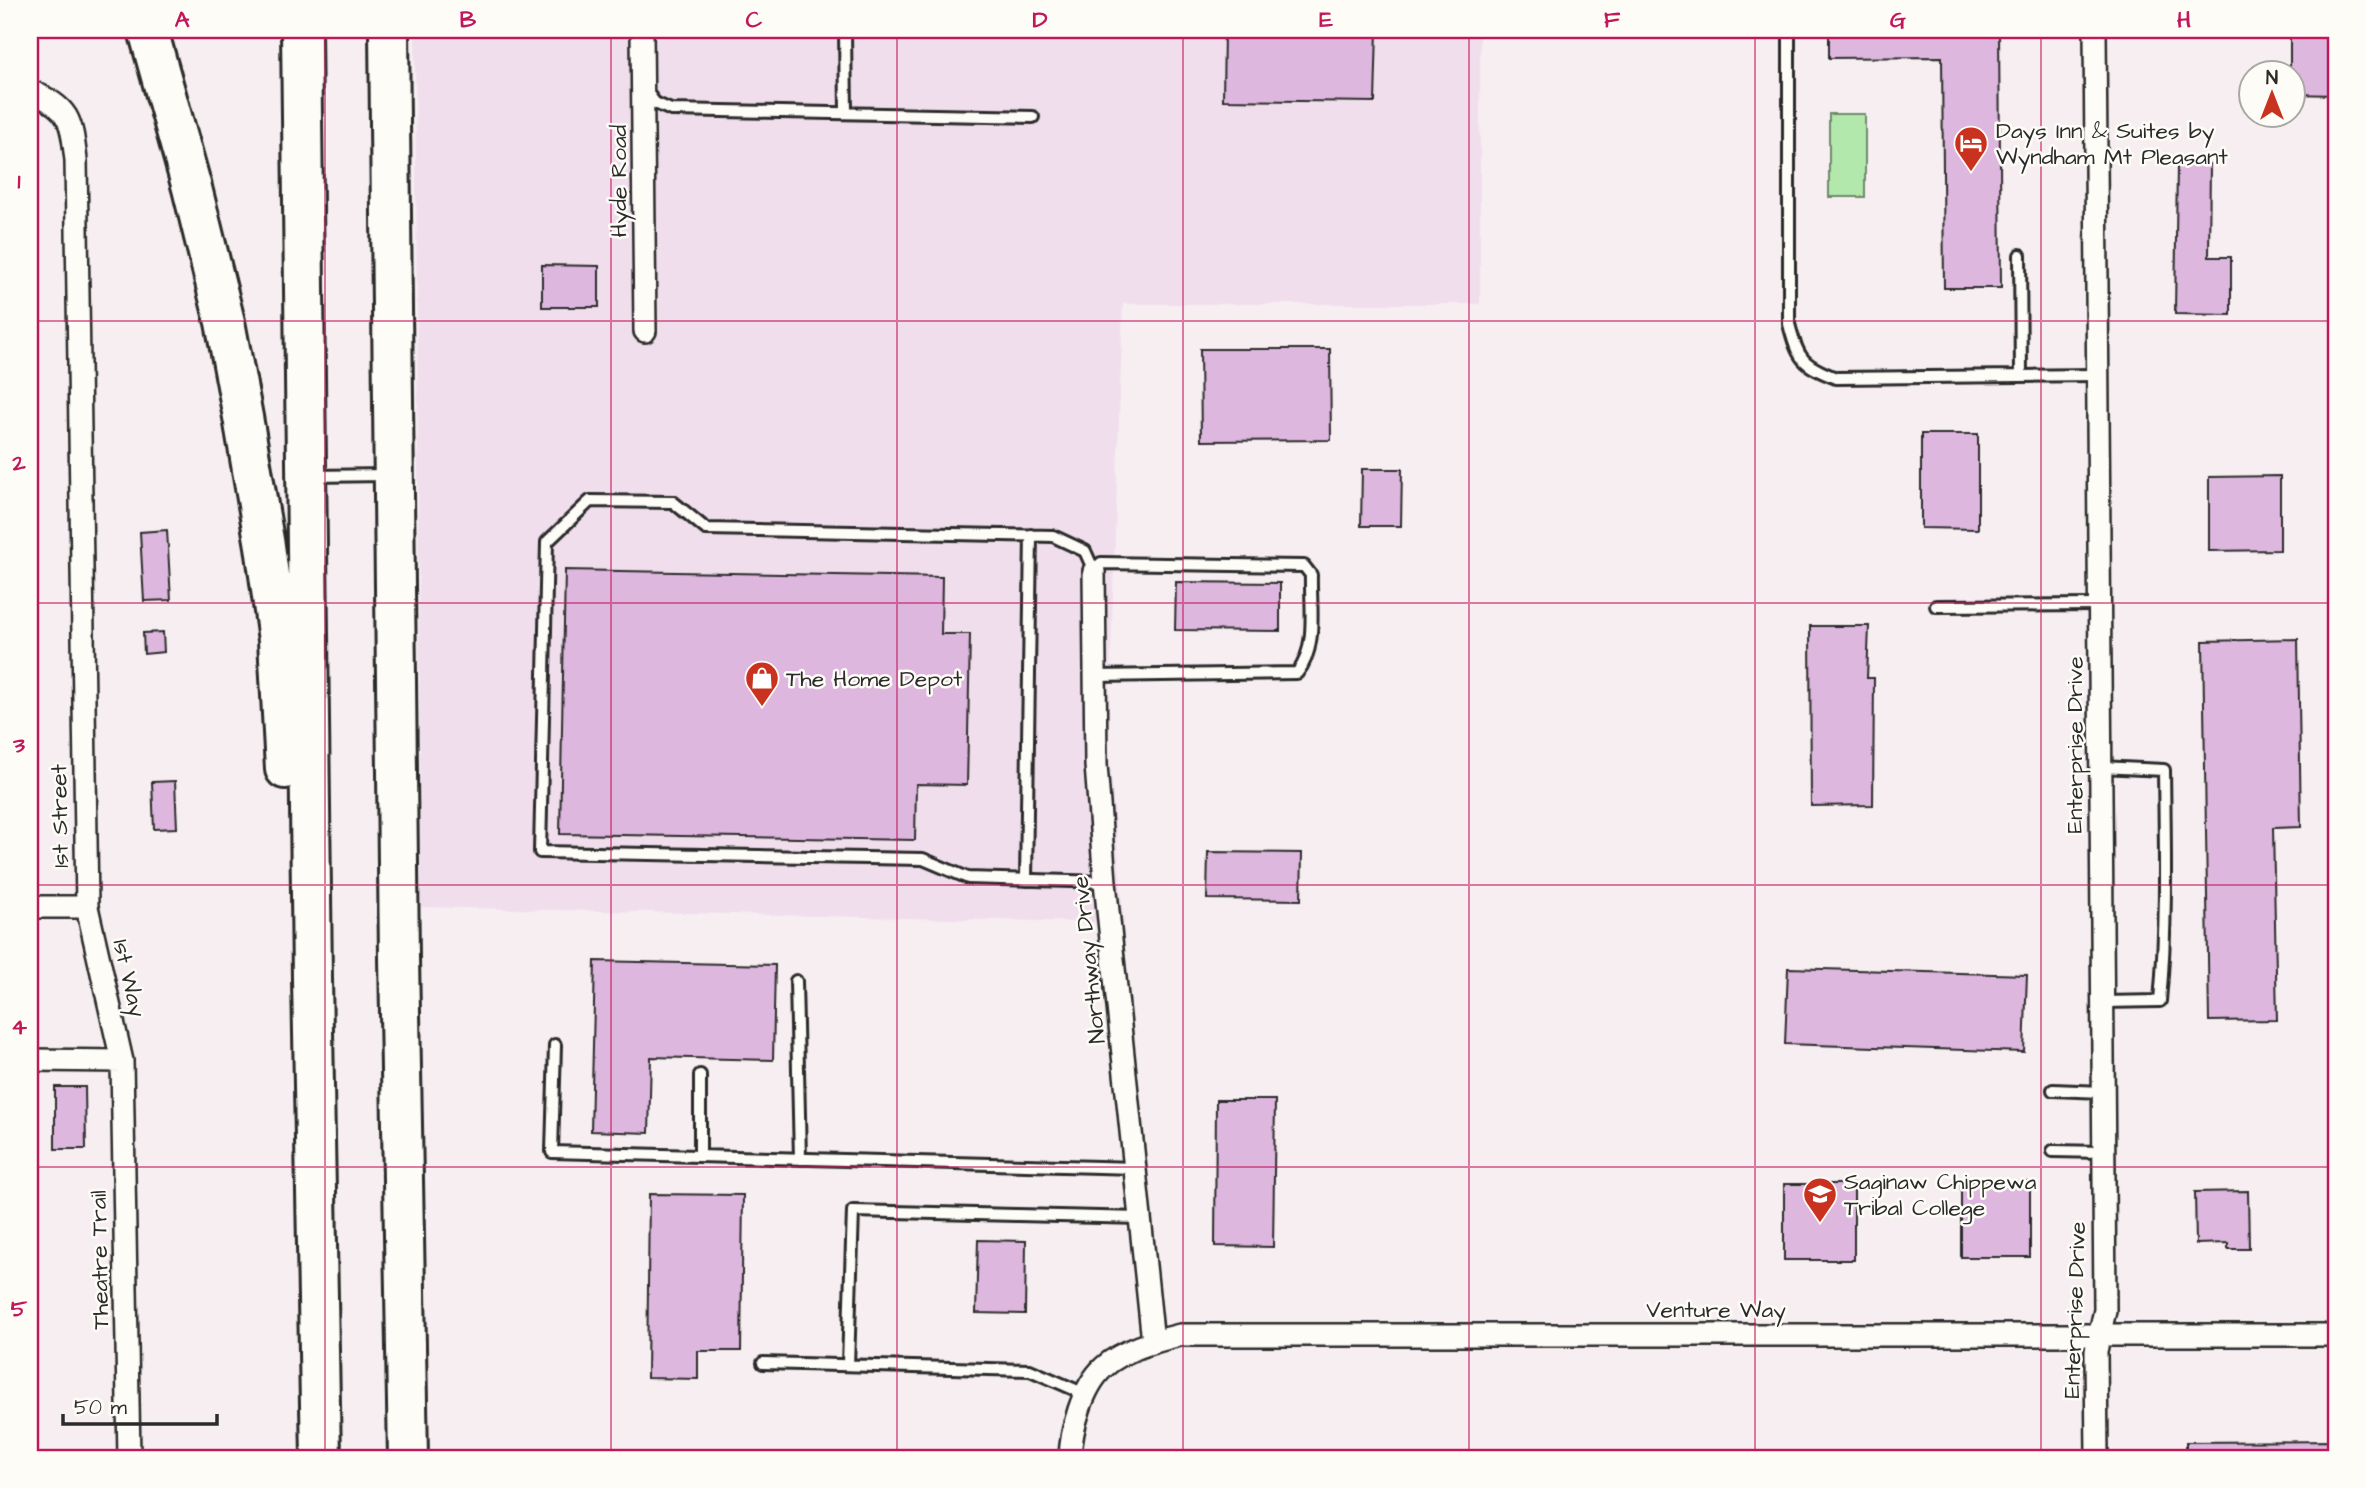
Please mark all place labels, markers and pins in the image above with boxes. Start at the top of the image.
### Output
place label: Days Inn & Suites by Wyndham Mt Pleasant [1996,115,2228,174]
hotel icon: Days Inn & Suites by Wyndham Mt Pleasant [1952,124,1990,173]
shop icon: The Home Depot [743,659,781,708]
place label: The Home Depot [786,663,963,695]
place label: Saginaw Chippewa Tribal College [1844,1166,2037,1225]
school or university icon: Saginaw Chippewa Tribal College [1801,1175,1839,1224]

